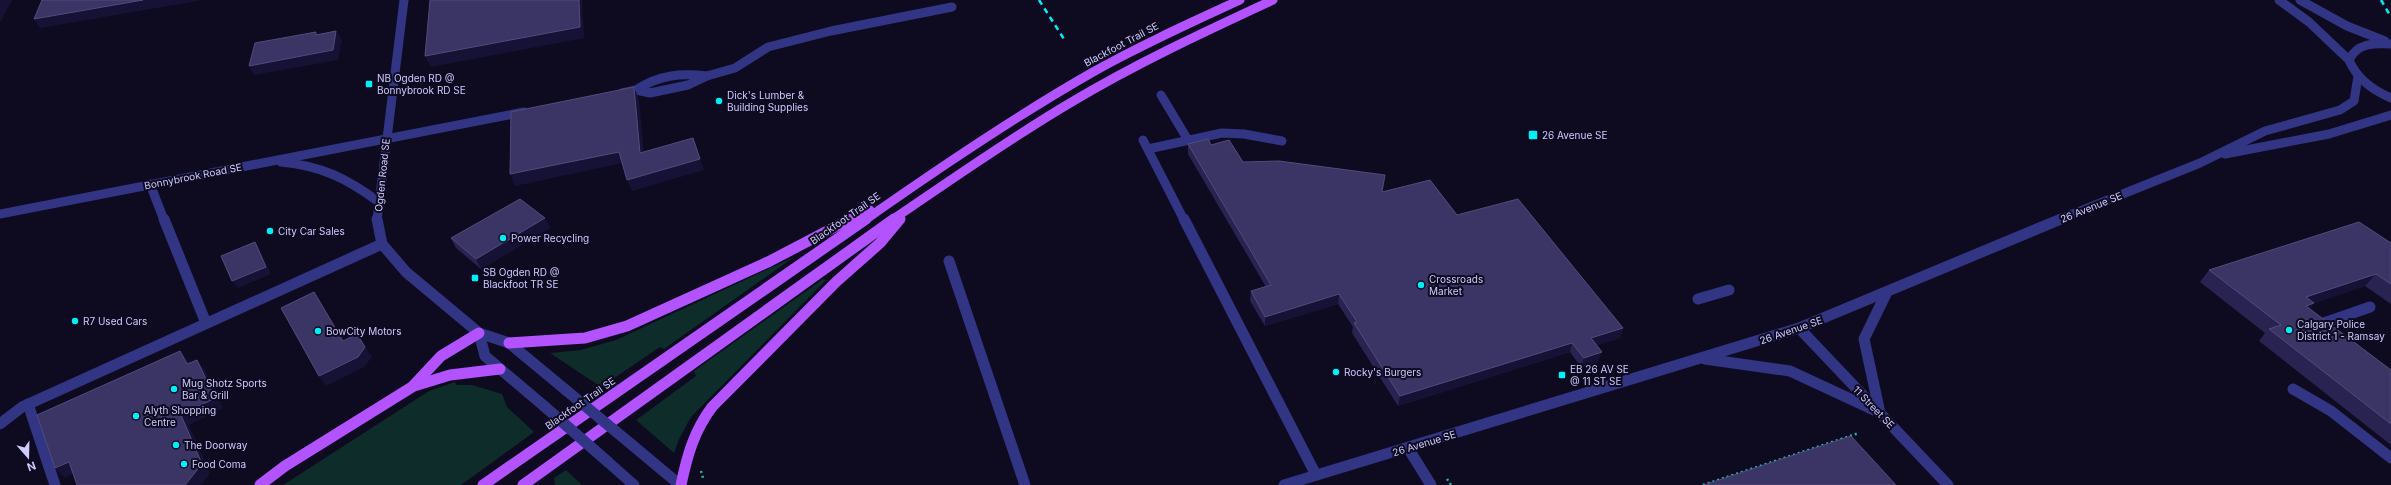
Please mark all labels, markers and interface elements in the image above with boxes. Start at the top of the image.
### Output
street label: Blackfoot Trail SE [1082,19,1160,69]
place label: NB Ogden RD @ Bonnybrook RD SE [377,72,466,96]
marker: NB Ogden RD @ Bonnybrook RD SE [364,79,374,89]
place label: Dick's Lumber & Building Supplies [727,89,808,113]
marker: Dick's Lumber & Building Supplies [714,96,724,106]
marker: 26 Avenue SE [1527,129,1539,141]
place label: 26 Avenue SE [1542,129,1607,141]
street label: Ogden Road SE [372,138,392,212]
street label: Bonnybrook Road SE [143,161,243,191]
street label: Blackfoot Trail SE [808,189,882,247]
street label: 26 Avenue SE [2058,189,2124,225]
place label: City Car Sales [278,225,345,237]
marker: City Car Sales [265,226,275,236]
place label: Power Recycling [511,232,589,244]
marker: Power Recycling [498,233,508,243]
place label: SB Ogden RD @ Blackfoot TR SE [483,266,560,290]
marker: SB Ogden RD @ Blackfoot TR SE [470,273,480,283]
place label: Crossroads Market [1429,273,1483,297]
marker: Crossroads Market [1416,280,1426,290]
street label: 26 Avenue SE [1758,314,1824,346]
place label: R7 Used Cars [83,315,147,327]
marker: R7 Used Cars [70,316,80,326]
place label: Calgary Police District 1 - Ramsay [2297,318,2385,342]
place label: BowCity Motors [326,325,401,337]
marker: Calgary Police District 1 - Ramsay [2284,325,2294,335]
marker: BowCity Motors [313,326,323,336]
place label: EB 26 AV SE @ 11 ST SE [1570,363,1629,387]
place label: Rocky's Burgers [1344,366,1421,378]
marker: Rocky's Burgers [1331,367,1341,377]
marker: EB 26 AV SE @ 11 ST SE [1557,370,1567,380]
street label: Blackfoot Trail SE [543,374,617,432]
place label: Mug Shotz Sports Bar & Grill [182,377,267,401]
street label: 11 Street SE [1851,383,1897,431]
marker: Mug Shotz Sports Bar & Grill [169,384,179,394]
place label: Alyth Shopping Centre [144,404,216,428]
marker: Alyth Shopping Centre [131,411,141,421]
street label: 26 Avenue SE [1391,428,1457,458]
north arrow [8,437,48,477]
place label: The Doorway [184,439,248,451]
marker: The Doorway [171,440,181,450]
text: N [25,458,38,474]
place label: Food Coma [192,458,246,470]
marker: Food Coma [179,459,189,469]

